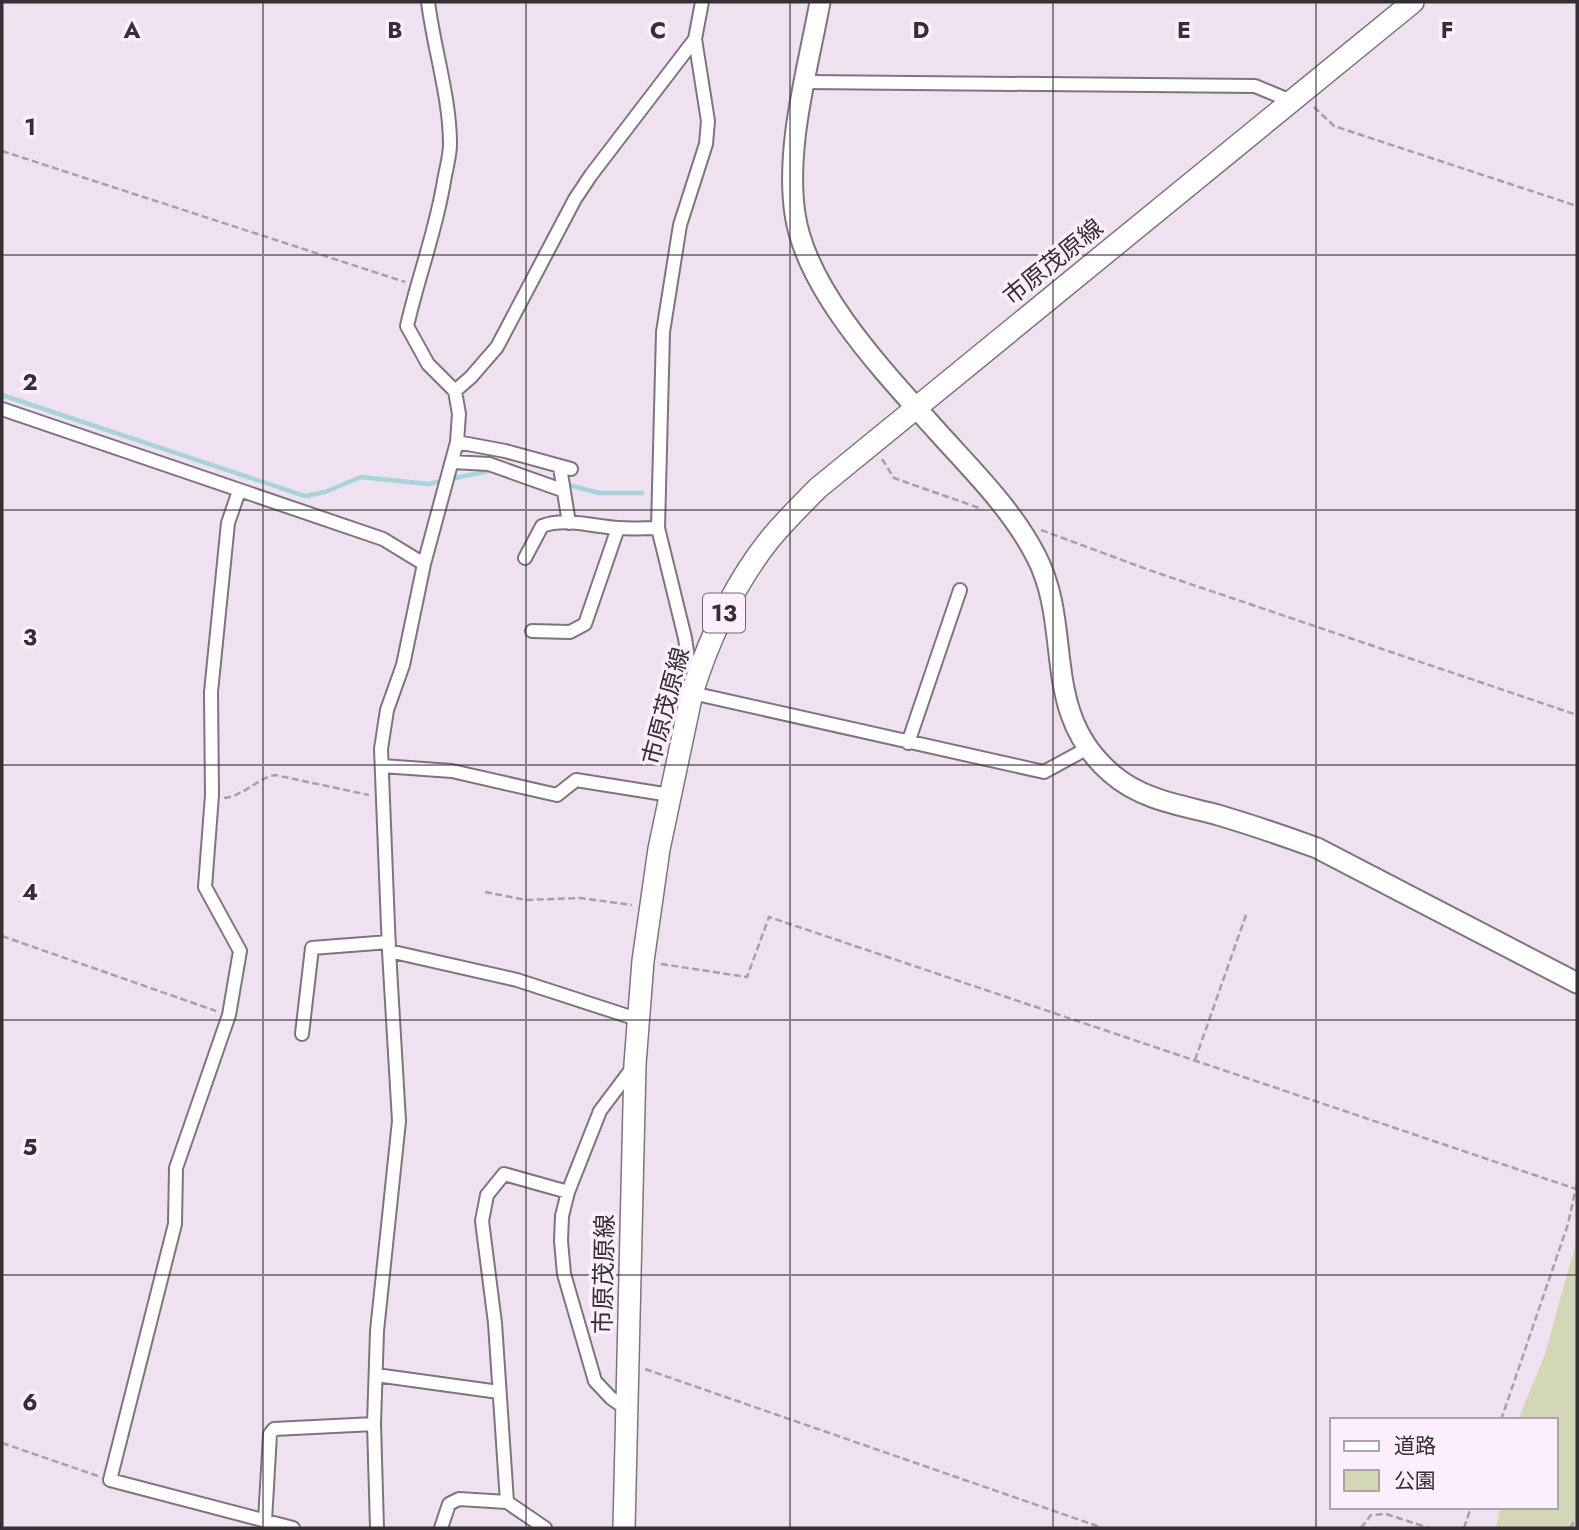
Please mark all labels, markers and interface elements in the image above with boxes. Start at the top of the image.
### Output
text: A [123,13,141,47]
text: B [387,13,403,47]
text: C [650,13,666,47]
text: D [913,13,930,47]
text: E [1177,13,1191,47]
text: F [1441,13,1453,47]
text: 1 [24,110,36,144]
street label: 市原茂原線 [995,210,1110,313]
text: 2 [22,365,38,399]
road number: 13 [703,594,745,632]
text: 3 [23,620,37,654]
street label: 市原茂原線 [633,643,698,768]
text: 4 [22,875,38,909]
text: 5 [23,1130,37,1164]
street label: 市原茂原線 [585,1214,622,1334]
text: 6 [22,1385,38,1419]
legend [1330,1418,1558,1509]
text: 道路 [1394,1431,1436,1461]
text: 公園 [1394,1466,1436,1496]

